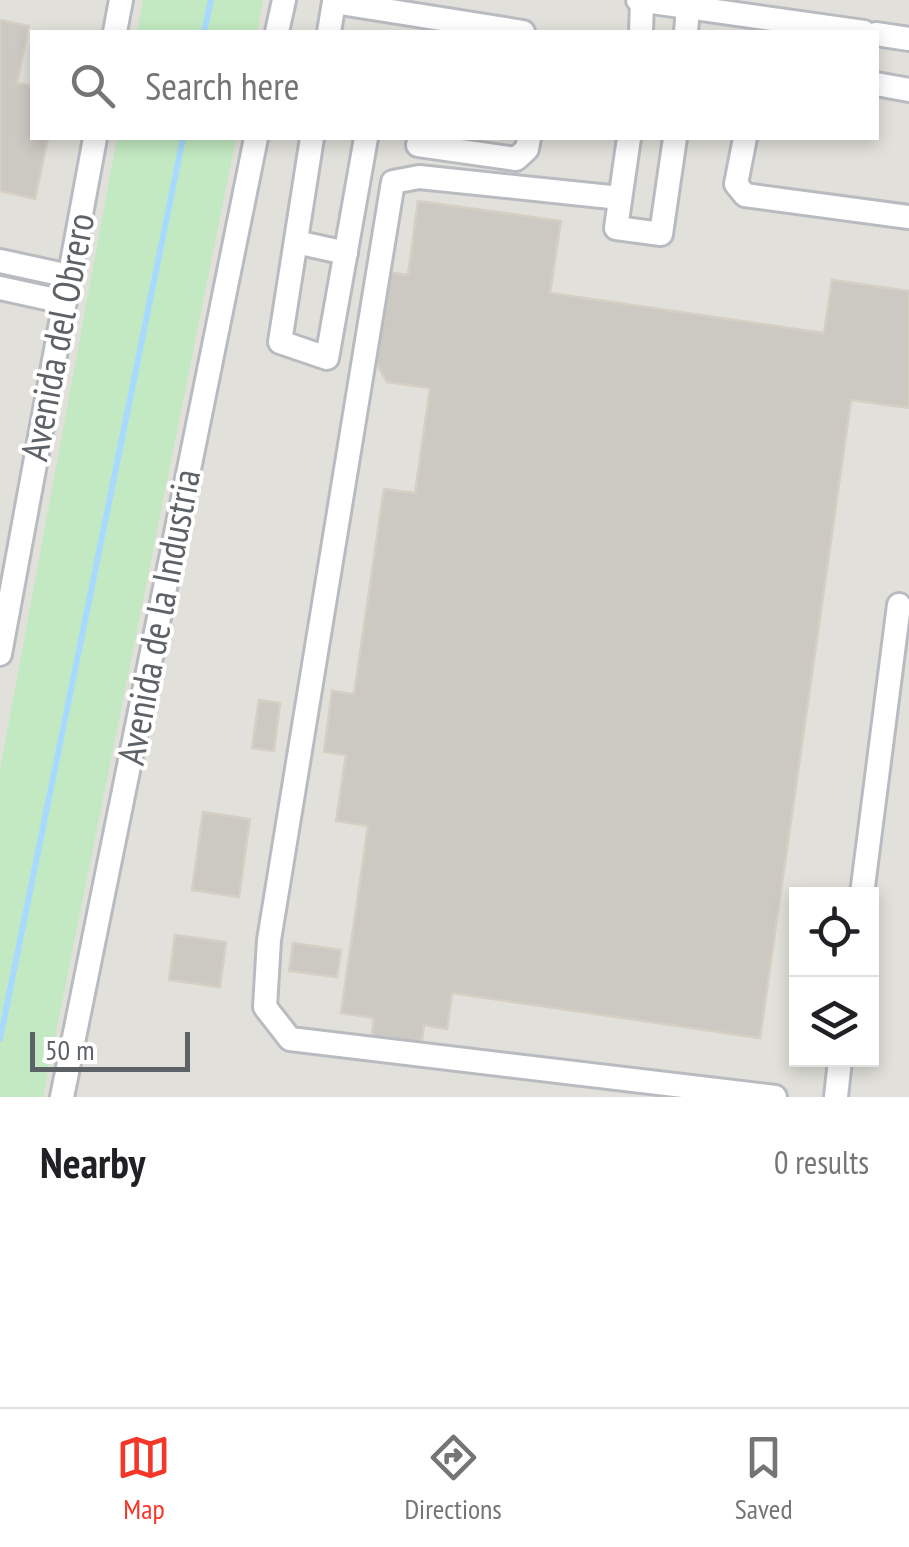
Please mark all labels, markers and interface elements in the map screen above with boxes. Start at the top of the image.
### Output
search box [30,30,879,140]
icon: search [65,58,120,113]
text: Search here [145,61,299,110]
street label: Avenida del Obrero [9,209,105,465]
street label: Avenida de la Industria [105,465,210,769]
map controls [789,887,879,1067]
button: locate [789,887,879,977]
button: layers [789,977,879,1067]
scale bar [30,1027,190,1072]
text: 50 m [45,1031,94,1068]
text: Nearby [40,1135,145,1190]
text: 0 results [774,1141,869,1183]
tab: Map [116,1430,171,1527]
tab: Directions [404,1430,502,1527]
tab: Saved [735,1430,793,1527]

